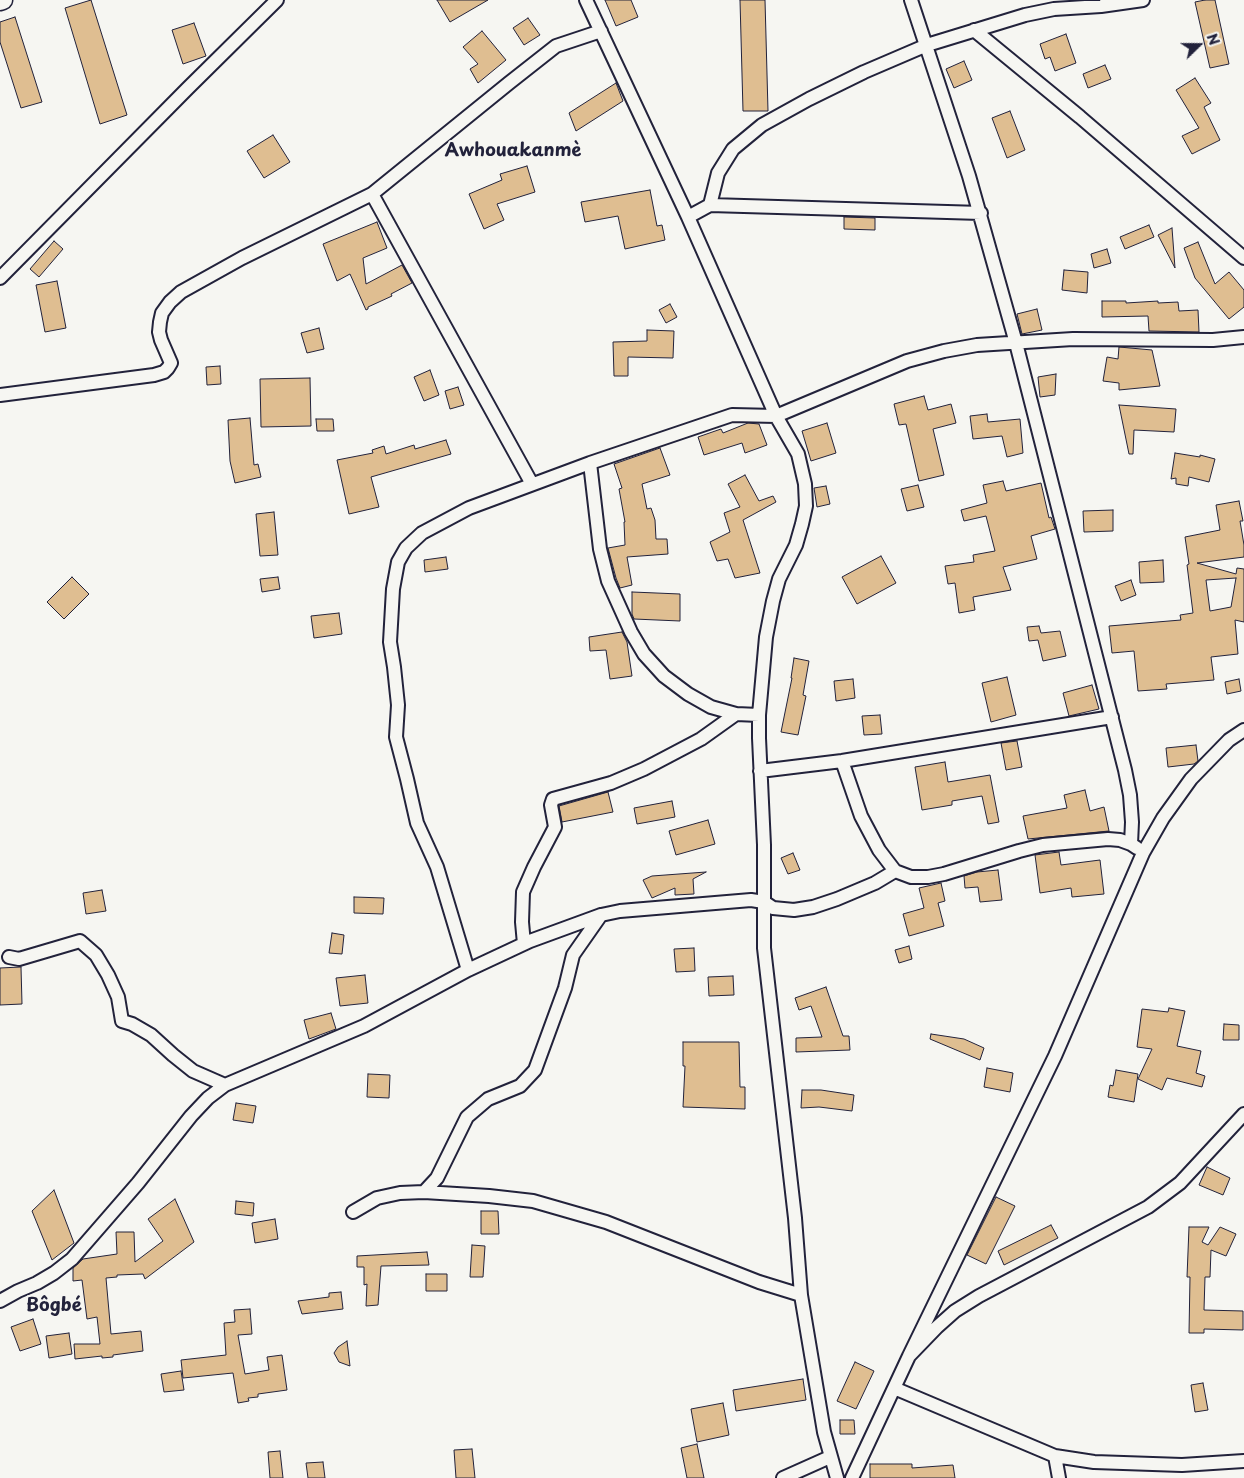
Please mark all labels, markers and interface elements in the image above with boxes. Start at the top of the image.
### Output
north arrow [1174,20,1224,70]
text: N [1202,30,1225,48]
district label: Awhouakanmè [445,140,581,162]
district label: Bôgbé [26,1295,82,1317]

